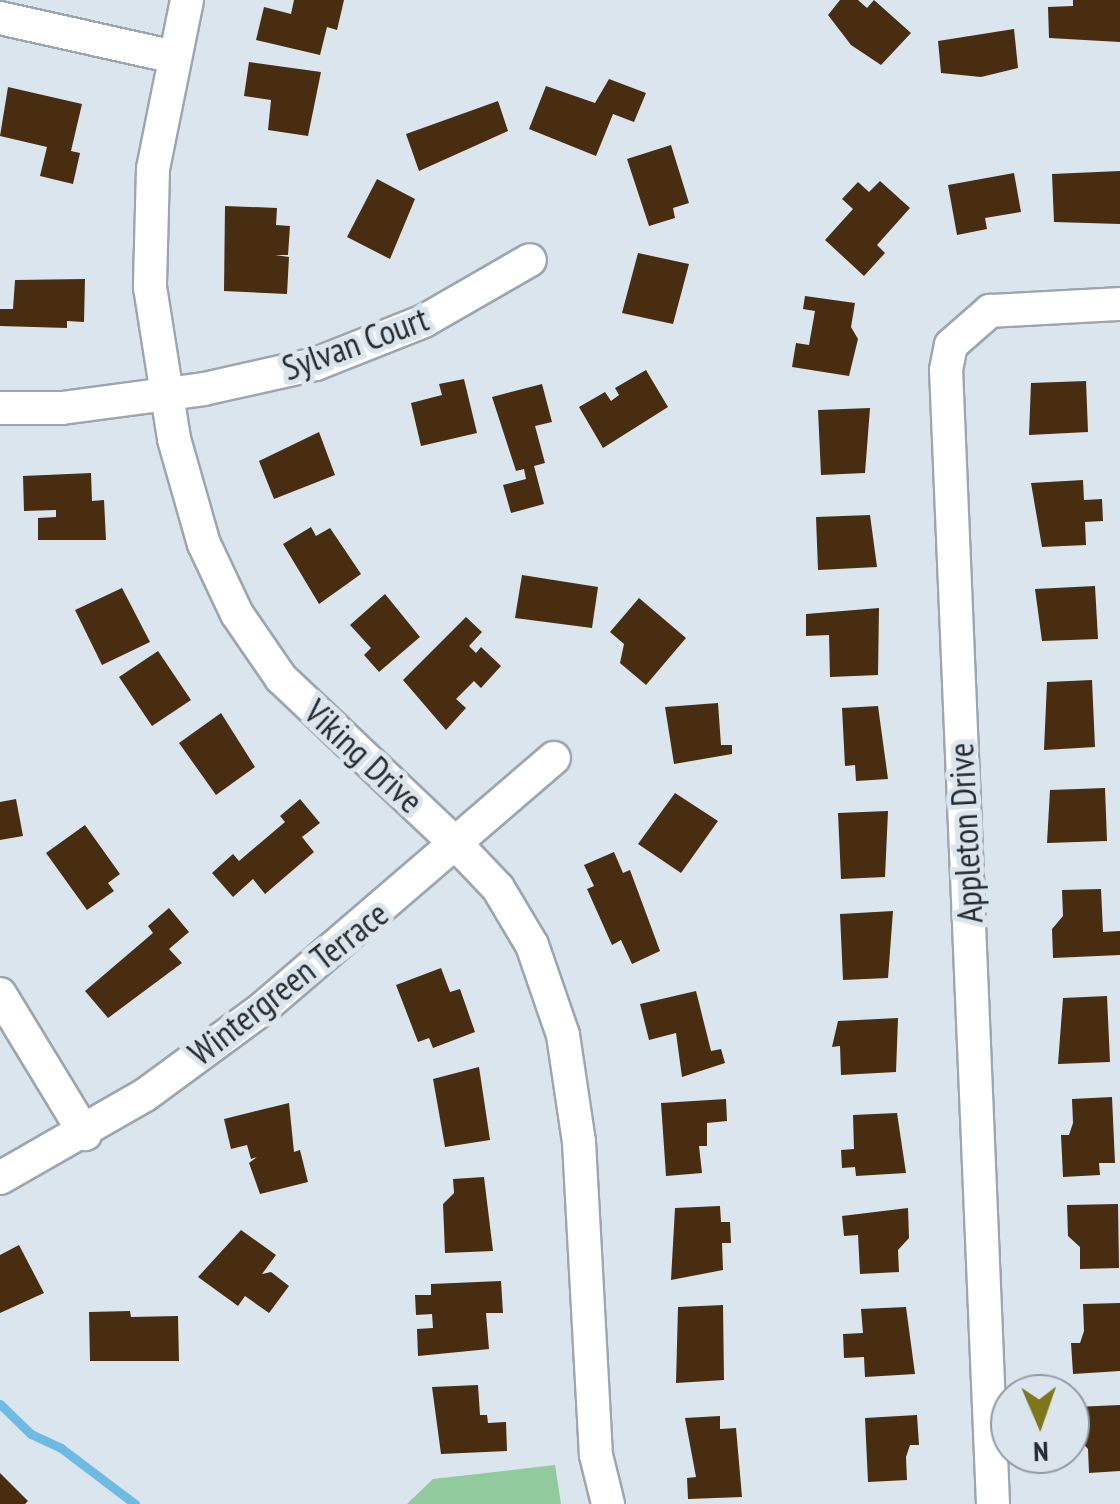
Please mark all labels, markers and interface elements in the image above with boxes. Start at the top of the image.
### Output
street label: Sylvan Court [276,297,434,389]
street label: Viking Drive [296,691,432,821]
street label: Appleton Drive [939,742,991,924]
street label: Wintergreen Terrace [180,892,396,1074]
north arrow [990,1374,1090,1474]
text: N [1033,1434,1049,1471]

